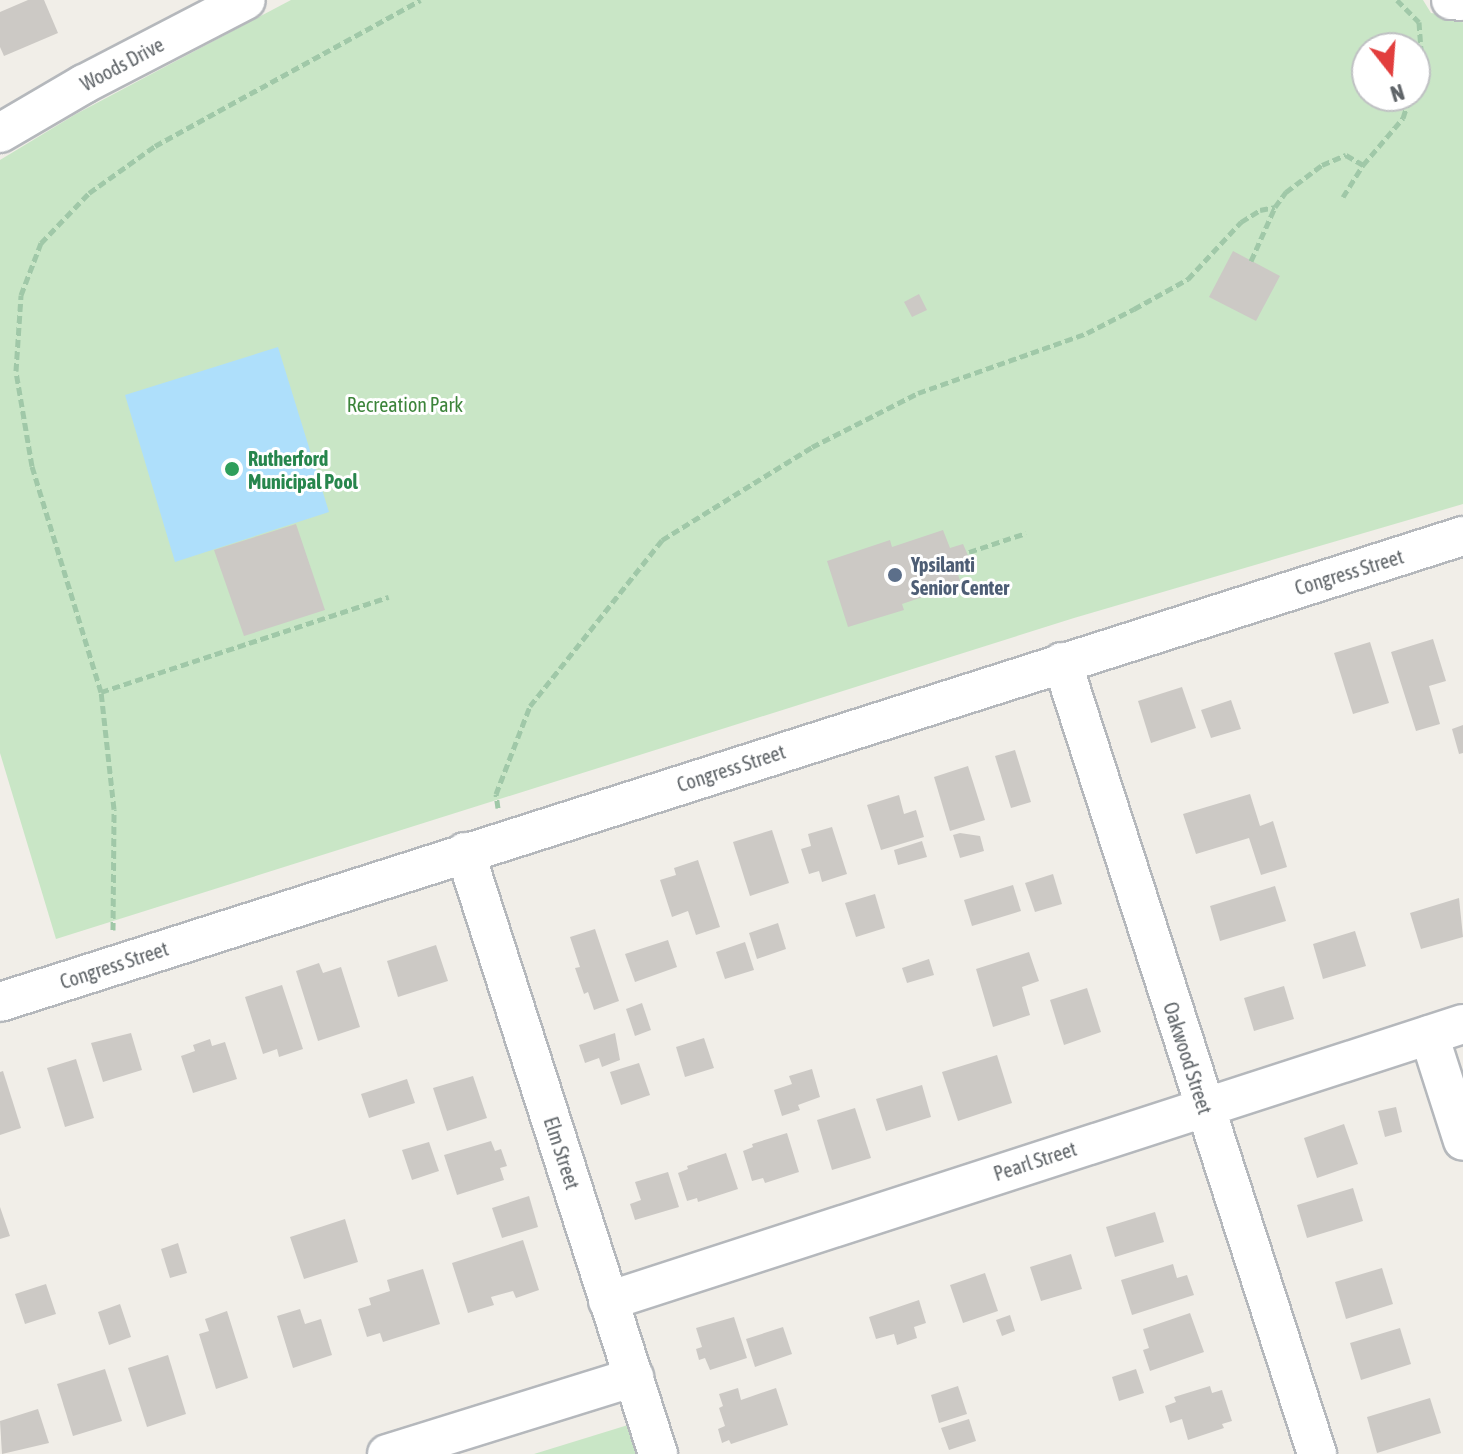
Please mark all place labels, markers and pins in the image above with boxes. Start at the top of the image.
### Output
place label: Rutherford Municipal Pool [248,446,358,493]
marker: Rutherford Municipal Pool [223,460,241,478]
place label: Ypsilanti Senior Center [911,552,1009,599]
marker: Ypsilanti Senior Center [886,566,904,584]

